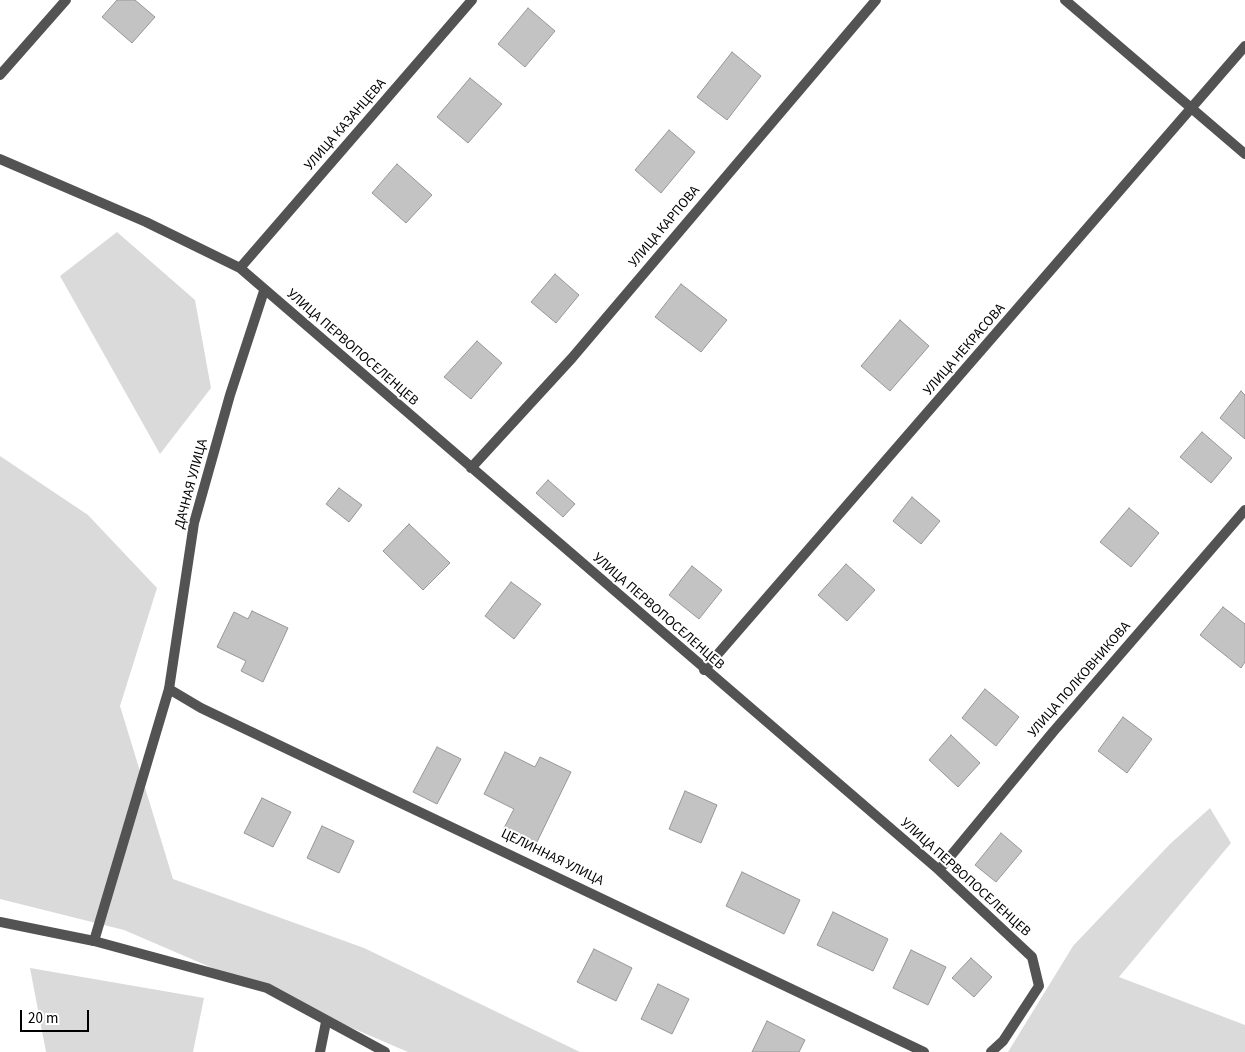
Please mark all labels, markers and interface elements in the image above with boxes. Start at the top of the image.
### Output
street label: УЛИЦА КАЗАНЦЕВА [302,76,390,174]
street label: УЛИЦА КАРПОВА [626,183,704,271]
street label: УЛИЦА ПЕРВОПОСЕЛЕНЦЕВ [283,286,421,410]
street label: УЛИЦА НЕКРАСОВА [921,301,1009,399]
street label: ДАЧНАЯ УЛИЦА [172,437,212,531]
street label: УЛИЦА ПЕРВОПОСЕЛЕНЦЕВ [589,550,727,674]
street label: УЛИЦА ПОЛКОВНИКОВА [1025,619,1135,741]
street label: УЛИЦА ПЕРВОПОСЕЛЕНЦЕВ [897,815,1033,941]
street label: ЦЕЛИННАЯ УЛИЦА [498,826,606,890]
scale bar [22,1000,91,1032]
text: 20 m [28,1008,58,1029]

